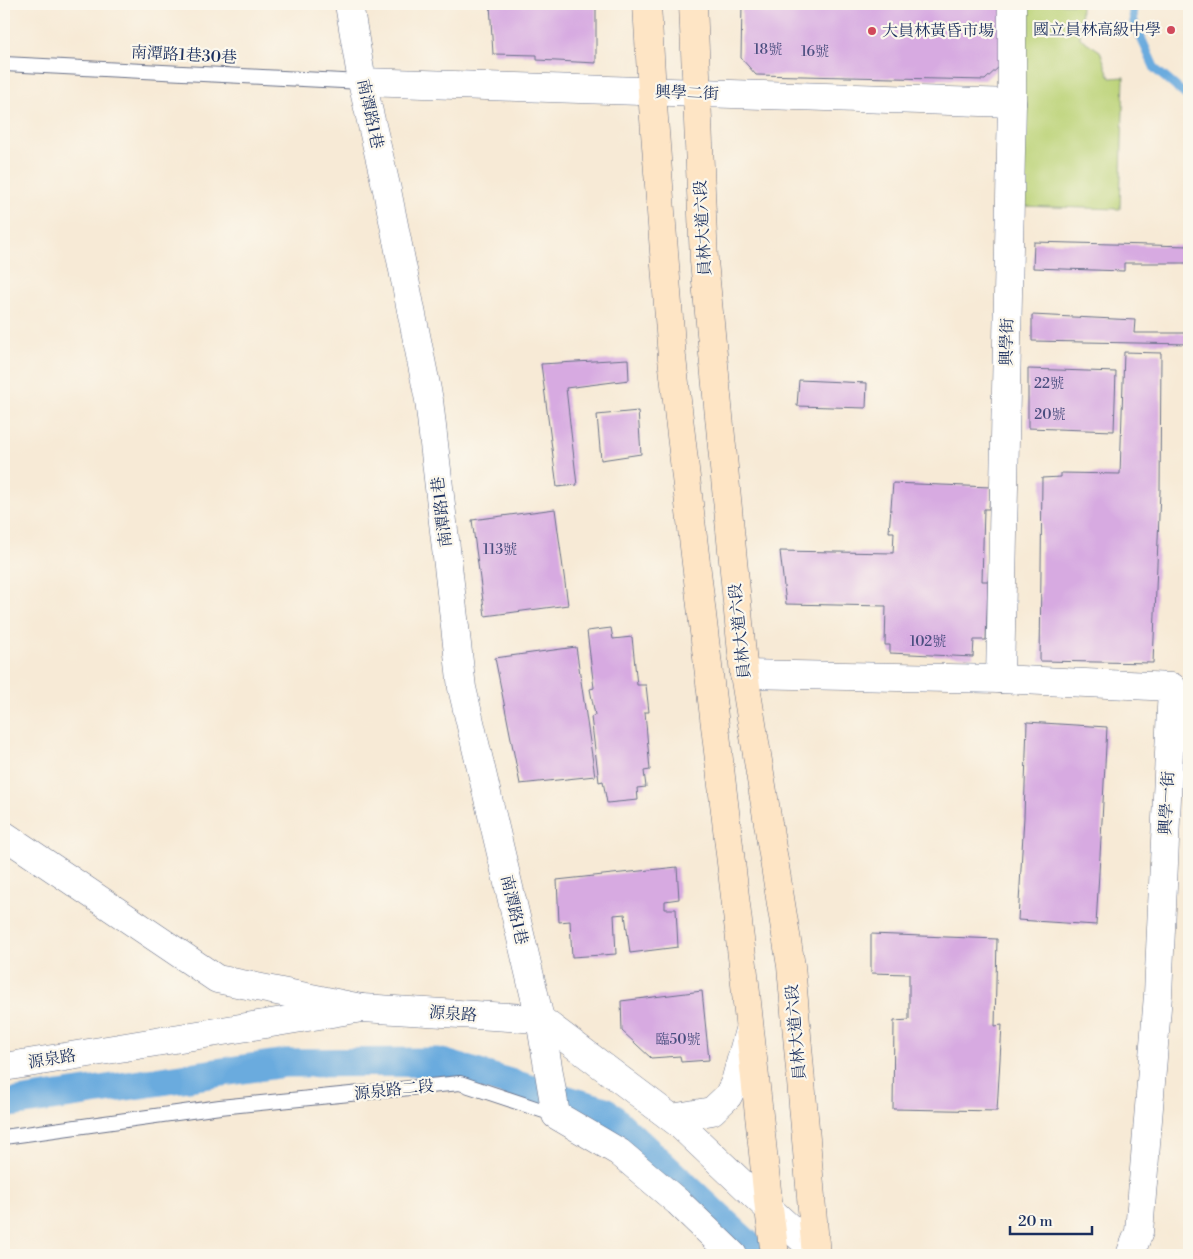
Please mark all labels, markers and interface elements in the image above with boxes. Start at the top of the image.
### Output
place label: 國立員林高級中學 [1033,20,1161,40]
place label: 大員林黃昏市場 [882,21,994,41]
marker: 國立員林高級中學 [1165,24,1177,36]
marker: 大員林黃昏市場 [866,25,878,37]
house number: 18號 [754,41,782,59]
street label: 南潭路1巷30巷 [130,42,238,68]
house number: 16號 [801,43,829,61]
street label: 南潭路1巷 [353,77,387,151]
street label: 興學二街 [655,82,719,104]
street label: 員林大道六段 [691,180,715,276]
street label: 興學街 [997,318,1017,366]
house number: 22號 [1034,375,1064,393]
house number: 20號 [1034,406,1066,424]
street label: 南潭路1巷 [428,476,456,548]
house number: 113號 [483,541,517,559]
street label: 員林大道六段 [725,582,755,680]
house number: 102號 [910,633,946,651]
street label: 興學一街 [1155,771,1179,835]
street label: 南潭路1巷 [496,873,532,947]
street label: 員林大道六段 [782,983,810,1081]
street label: 源泉路 [428,1002,478,1026]
house number: 臨50號 [656,1031,701,1049]
street label: 源泉路 [27,1045,77,1073]
street label: 源泉路二段 [353,1076,435,1104]
scale bar [1010,1204,1093,1236]
text: 20 m [1018,1212,1053,1231]

